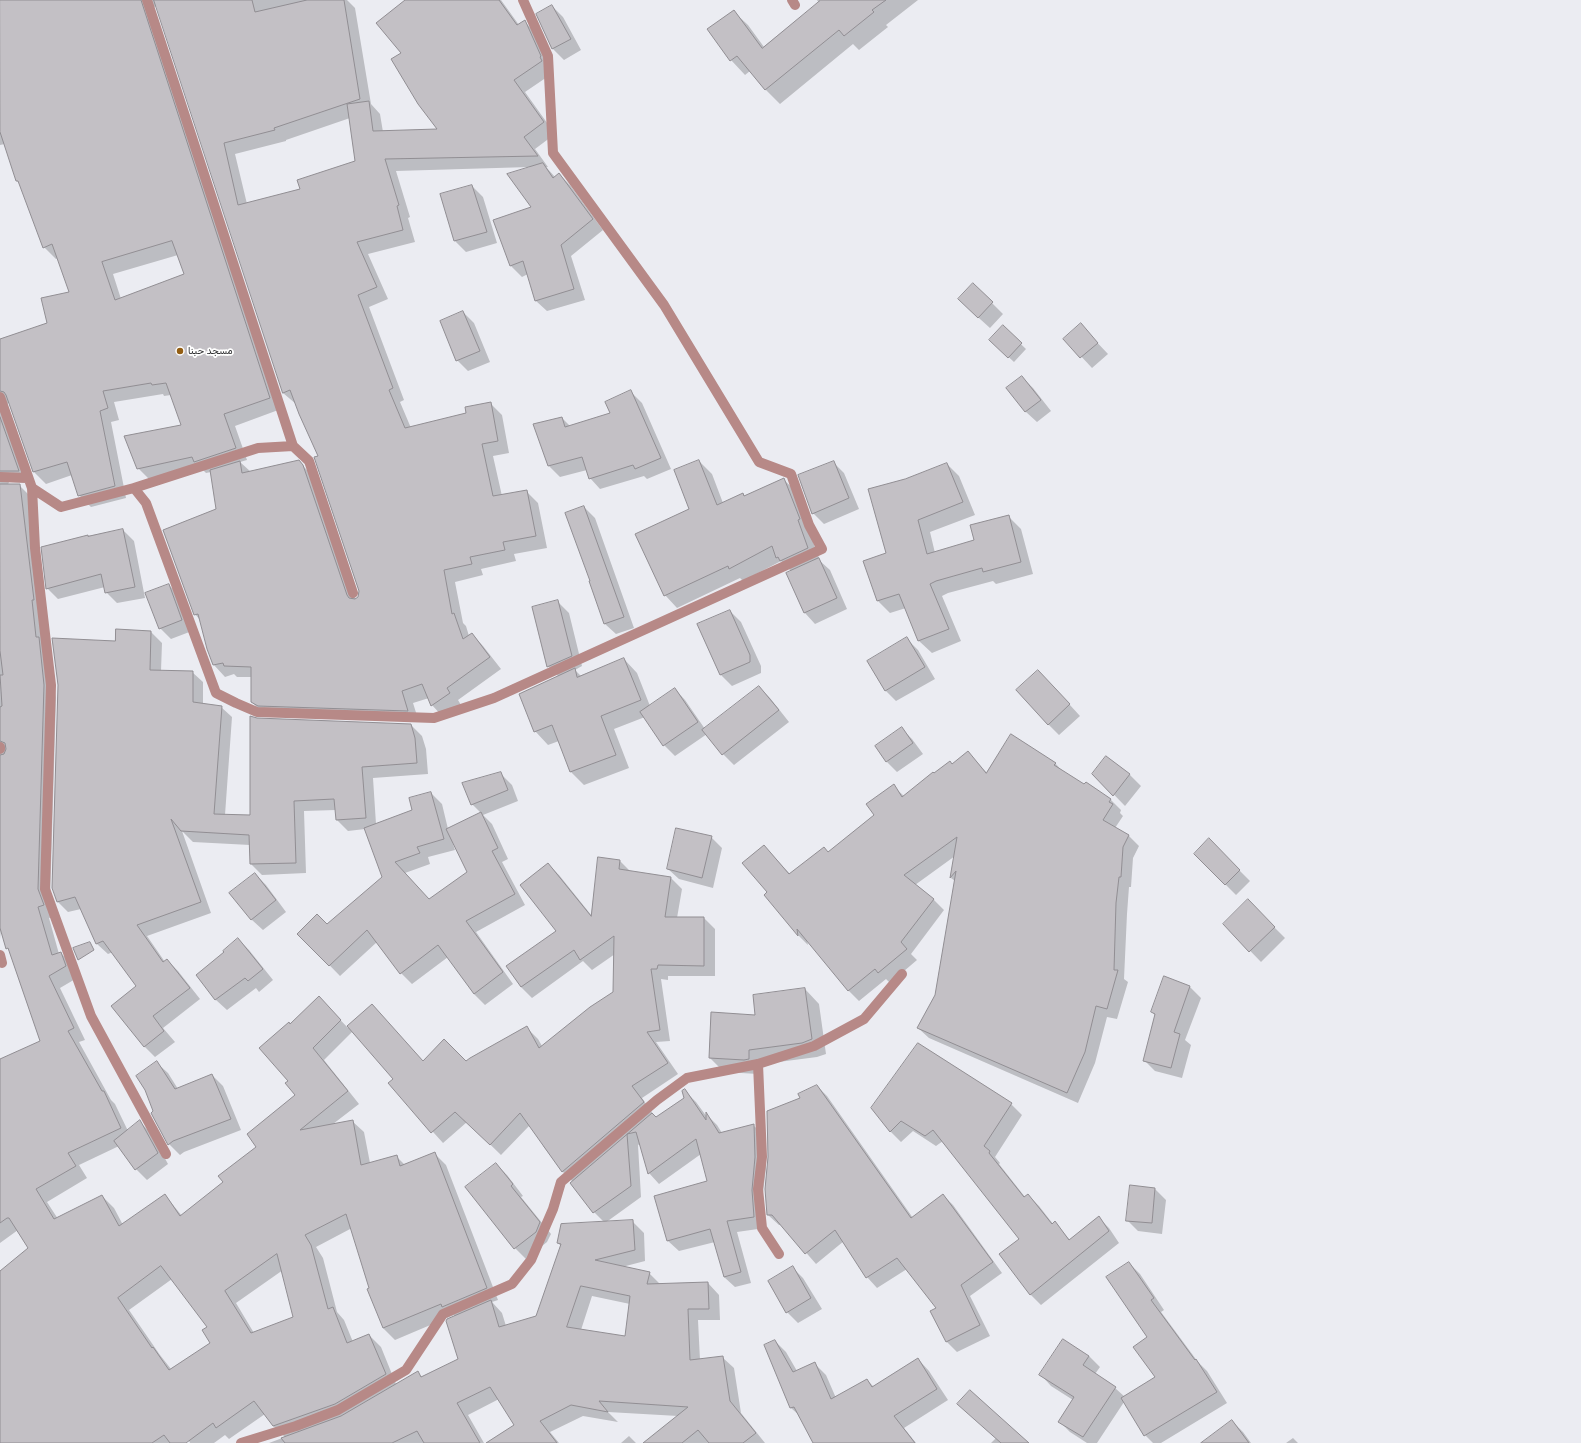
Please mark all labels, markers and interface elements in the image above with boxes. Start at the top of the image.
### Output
place label: مسجد حبنا [188,345,233,357]
marker: مسجد حبنا [175,346,185,356]

